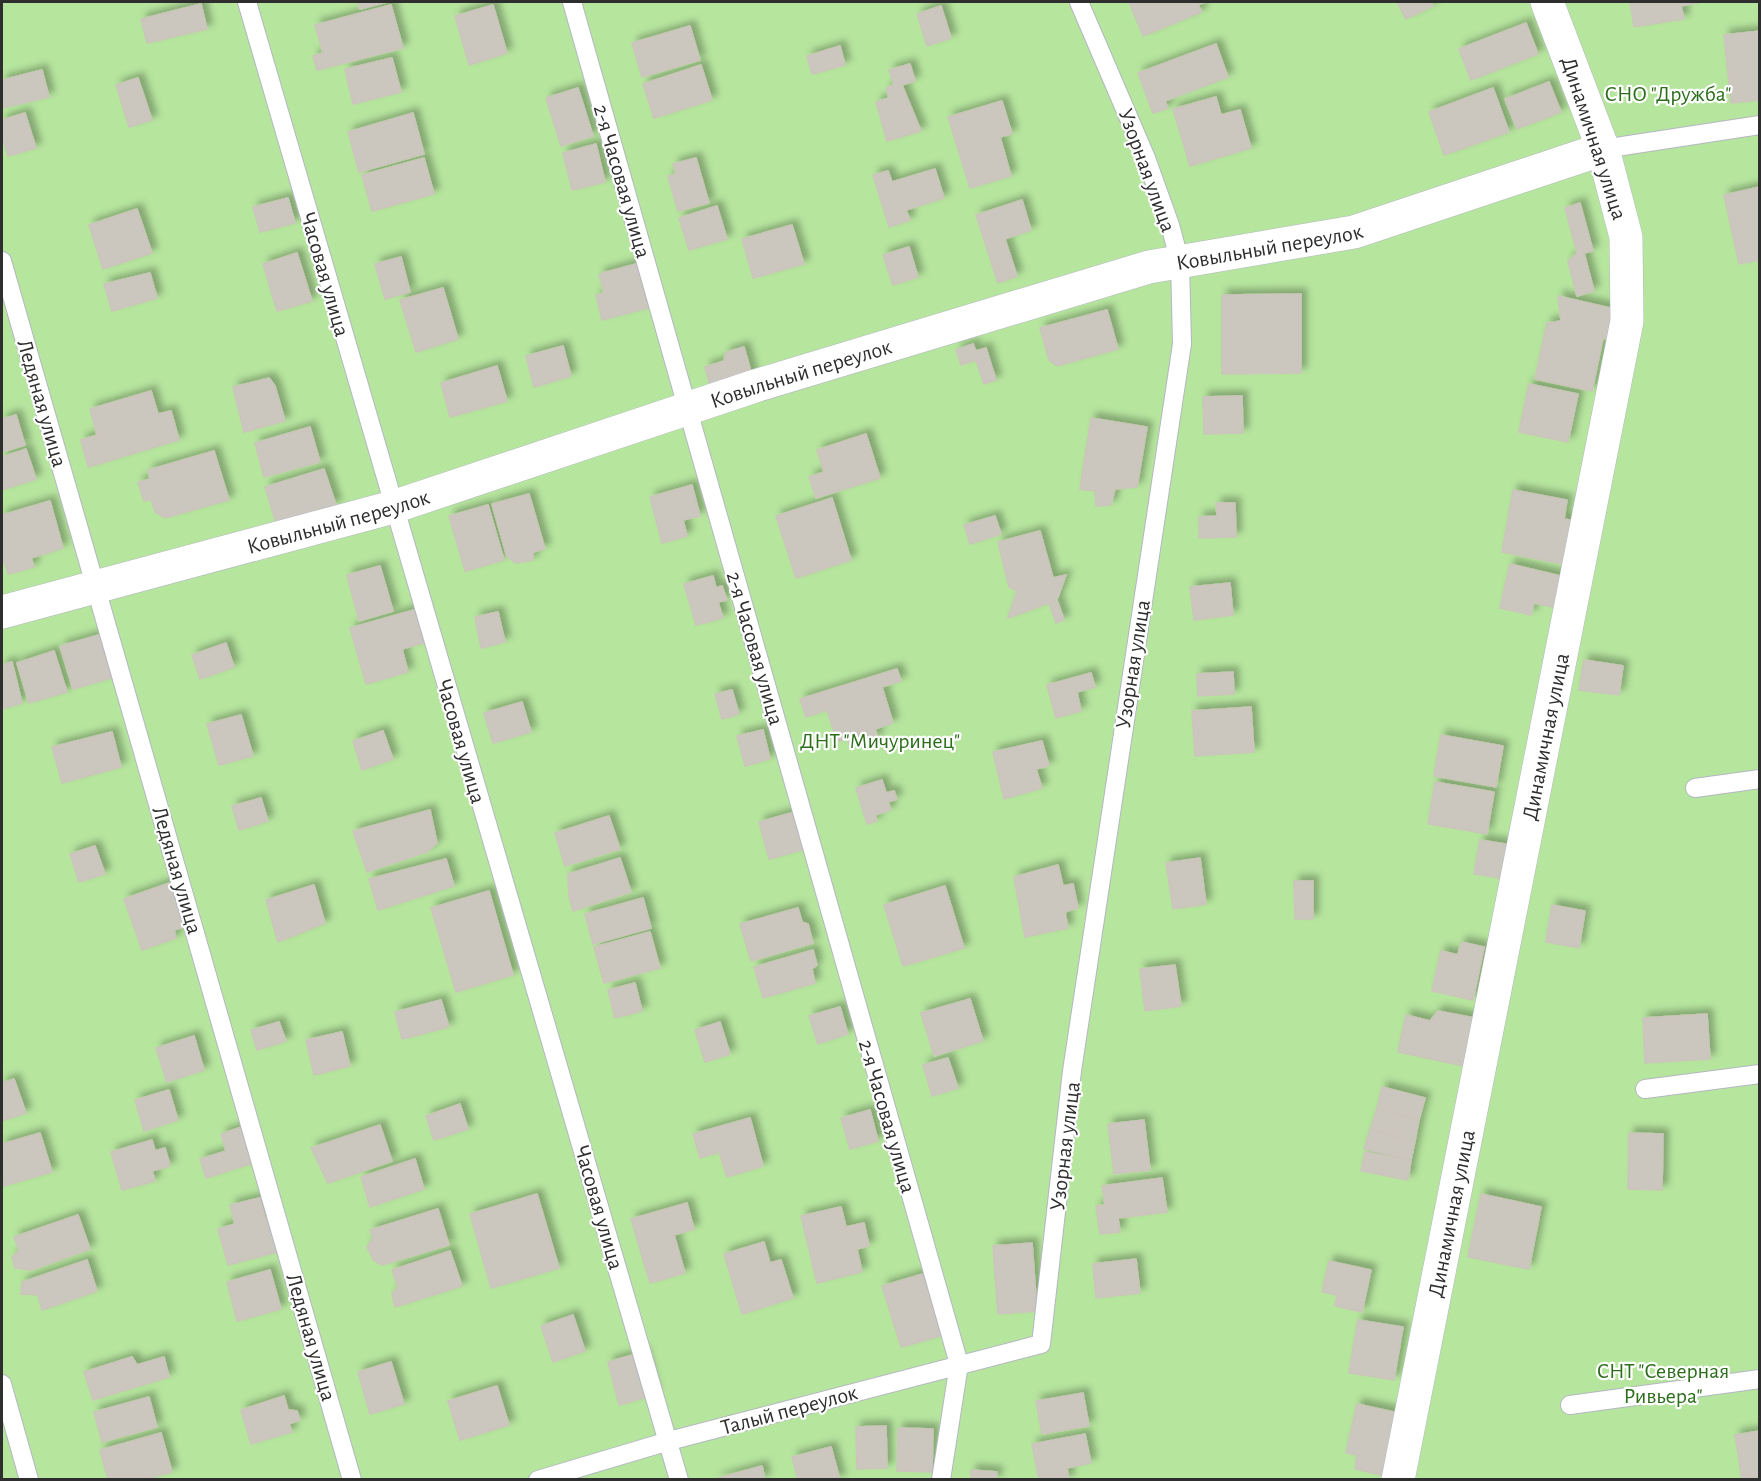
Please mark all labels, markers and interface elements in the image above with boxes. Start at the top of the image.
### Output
street label: Динамичная улица [1557,54,1631,223]
park label: СНО "Дружба" [1605,83,1731,105]
street label: 2-я Часовая улица [590,102,654,261]
street label: Узорная улица [1114,106,1180,235]
street label: Часовая улица [297,210,353,339]
street label: Ковыльный переулок [1175,220,1365,274]
street label: Ковыльный переулок [707,335,894,412]
street label: Ледяная улица [13,337,71,470]
street label: Ковыльный переулок [245,486,432,558]
street label: 2-я Часовая улица [723,569,787,728]
street label: Узорная улица [1112,598,1154,730]
street label: Динамичная улица [1519,651,1573,822]
street label: Часовая улица [433,677,489,806]
park label: ДНТ "Мичуринец" [800,730,960,752]
street label: Ледяная улица [148,804,206,937]
street label: 2-я Часовая улица [855,1037,919,1196]
street label: Узорная улица [1046,1080,1084,1212]
street label: Динамичная улица [1424,1128,1479,1299]
street label: Часовая улица [571,1143,627,1272]
street label: Ледяная улица [282,1271,340,1404]
park label: СНТ "Северная Ривьера" [1597,1360,1729,1407]
street label: Талый переулок [719,1381,860,1439]

